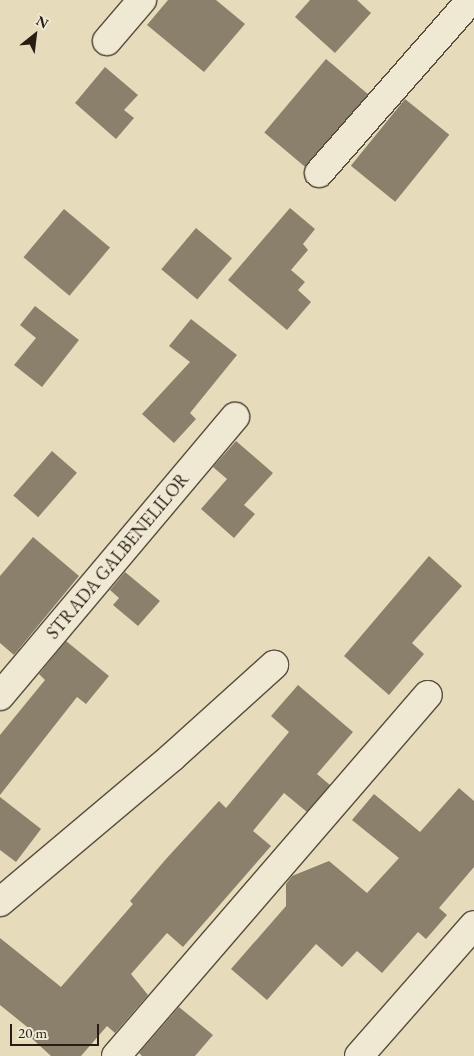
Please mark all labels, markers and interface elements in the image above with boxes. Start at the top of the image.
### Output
north arrow [10,10,60,60]
text: N [33,11,52,32]
street label: STRADA GALBENELILOR [42,468,194,644]
scale bar [12,1014,101,1046]
text: 20 m [18,1023,47,1042]

